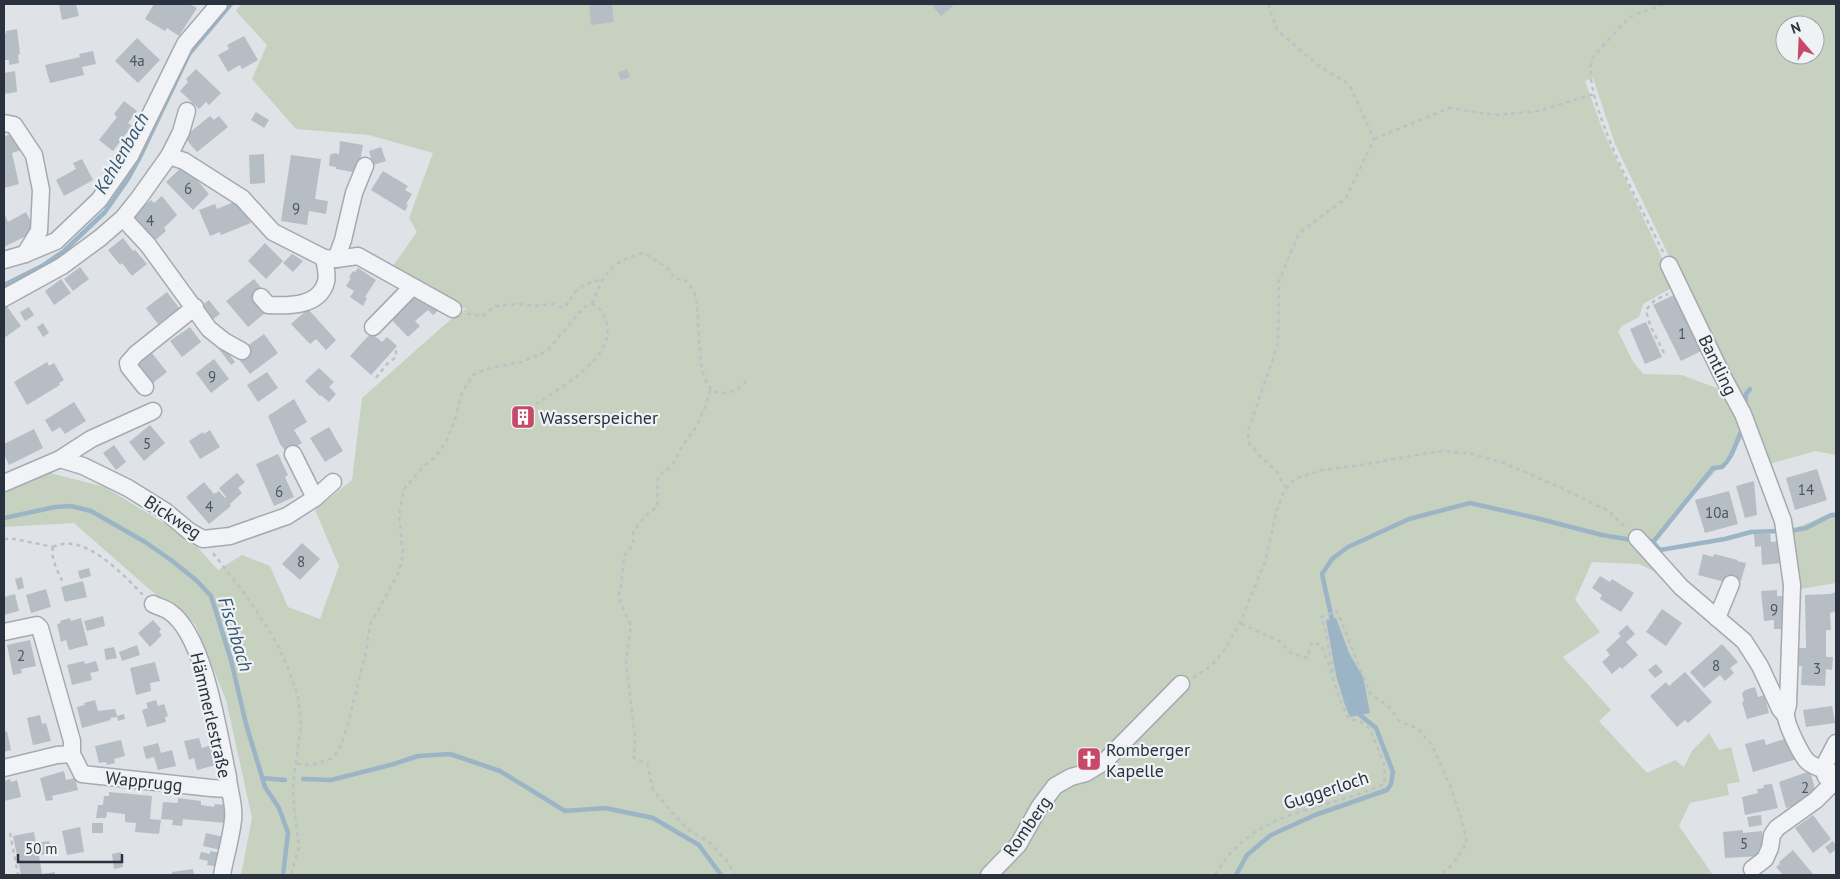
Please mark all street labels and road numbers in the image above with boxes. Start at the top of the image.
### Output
street label: Bantling [1693,331,1743,399]
street label: Bickweg [140,490,206,544]
street label: Hämmerlestraße [185,650,237,780]
street label: Guggerloch [1281,765,1371,815]
street label: Wapprugg [104,766,184,796]
street label: Romberg [998,791,1056,861]

